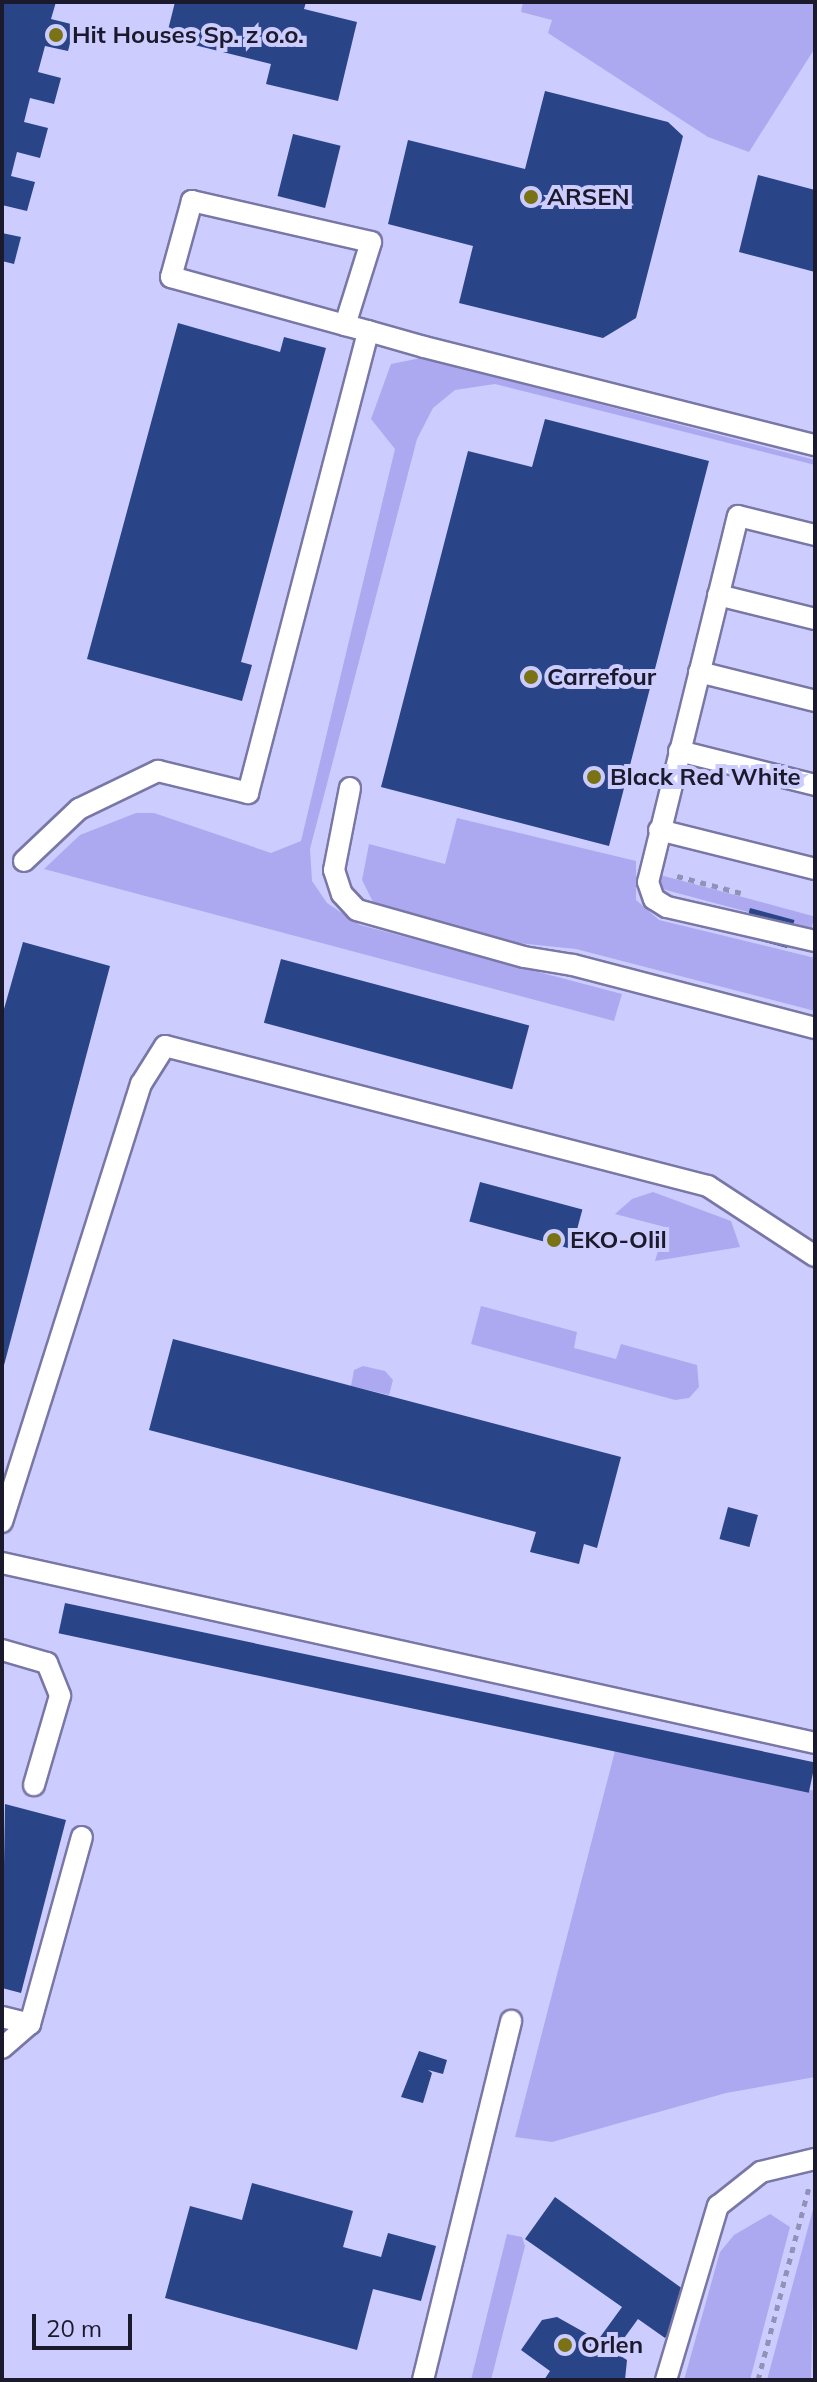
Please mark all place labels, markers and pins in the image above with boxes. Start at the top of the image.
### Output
place label: Hit Houses Sp. z o.o. [72,21,304,49]
marker: Hit Houses Sp. z o.o. [47,26,65,44]
place label: ARSEN [547,183,630,211]
marker: ARSEN [522,188,540,206]
place label: Carrefour [547,663,656,691]
marker: Carrefour [522,668,540,686]
place label: Black Red White [610,763,801,791]
marker: Black Red White [585,768,603,786]
place label: EKO-Olil [570,1226,667,1254]
marker: EKO-Olil [545,1231,563,1249]
place label: Orlen [581,2331,643,2359]
marker: Orlen [556,2336,574,2354]

